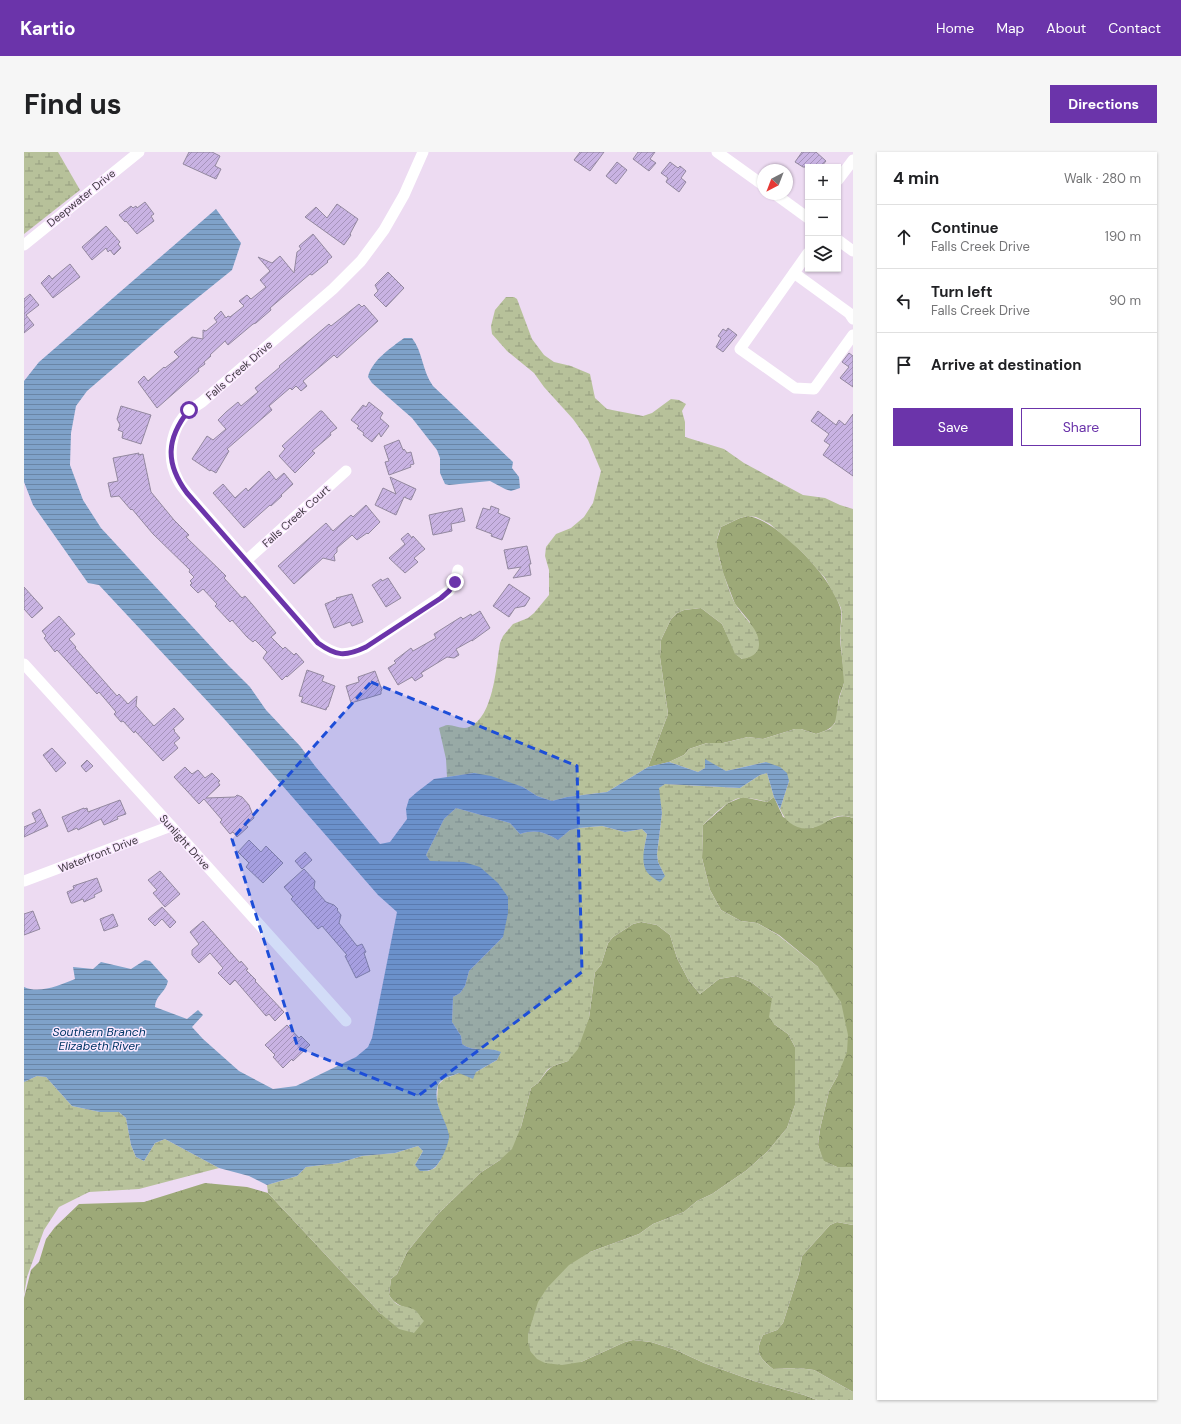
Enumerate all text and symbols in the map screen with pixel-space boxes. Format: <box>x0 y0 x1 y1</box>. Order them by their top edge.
text: Kartio <box>20 16 76 41</box>
text: Home <box>936 19 974 37</box>
text: Map <box>996 19 1024 37</box>
text: About <box>1046 19 1086 37</box>
text: Contact <box>1108 19 1161 37</box>
button: Directions <box>1050 85 1157 123</box>
text: Find us <box>24 86 122 123</box>
north arrow <box>757 164 793 200</box>
map controls <box>805 164 841 272</box>
button: + <box>805 164 841 200</box>
street label: Deepwater Drive <box>44 166 118 230</box>
text: 4 min <box>893 167 939 189</box>
text: Walk · 280 m <box>1064 170 1141 187</box>
button: − <box>805 200 841 236</box>
text: Continue <box>931 218 999 238</box>
icon: ahead <box>893 226 915 248</box>
text: 190 m <box>1105 228 1141 245</box>
button: layers <box>805 236 841 272</box>
text: Falls Creek Drive <box>931 238 1030 255</box>
text: Turn left <box>931 282 992 302</box>
icon: left <box>893 290 915 312</box>
text: 90 m <box>1109 292 1141 309</box>
text: Falls Creek Drive <box>931 302 1030 319</box>
street label: Falls Creek Drive <box>203 337 275 403</box>
icon: arrive <box>893 354 915 376</box>
text: Arrive at destination <box>931 355 1082 375</box>
route start <box>180 401 198 419</box>
button: Save <box>893 408 1013 446</box>
button: Share <box>1021 408 1141 446</box>
street label: Falls Creek Court <box>259 482 333 550</box>
route end <box>446 573 464 591</box>
street label: Sunlight Drive <box>156 811 214 873</box>
street label: Waterfront Drive <box>56 832 140 876</box>
water label: Southern Branch Elizabeth River <box>52 1024 146 1054</box>

